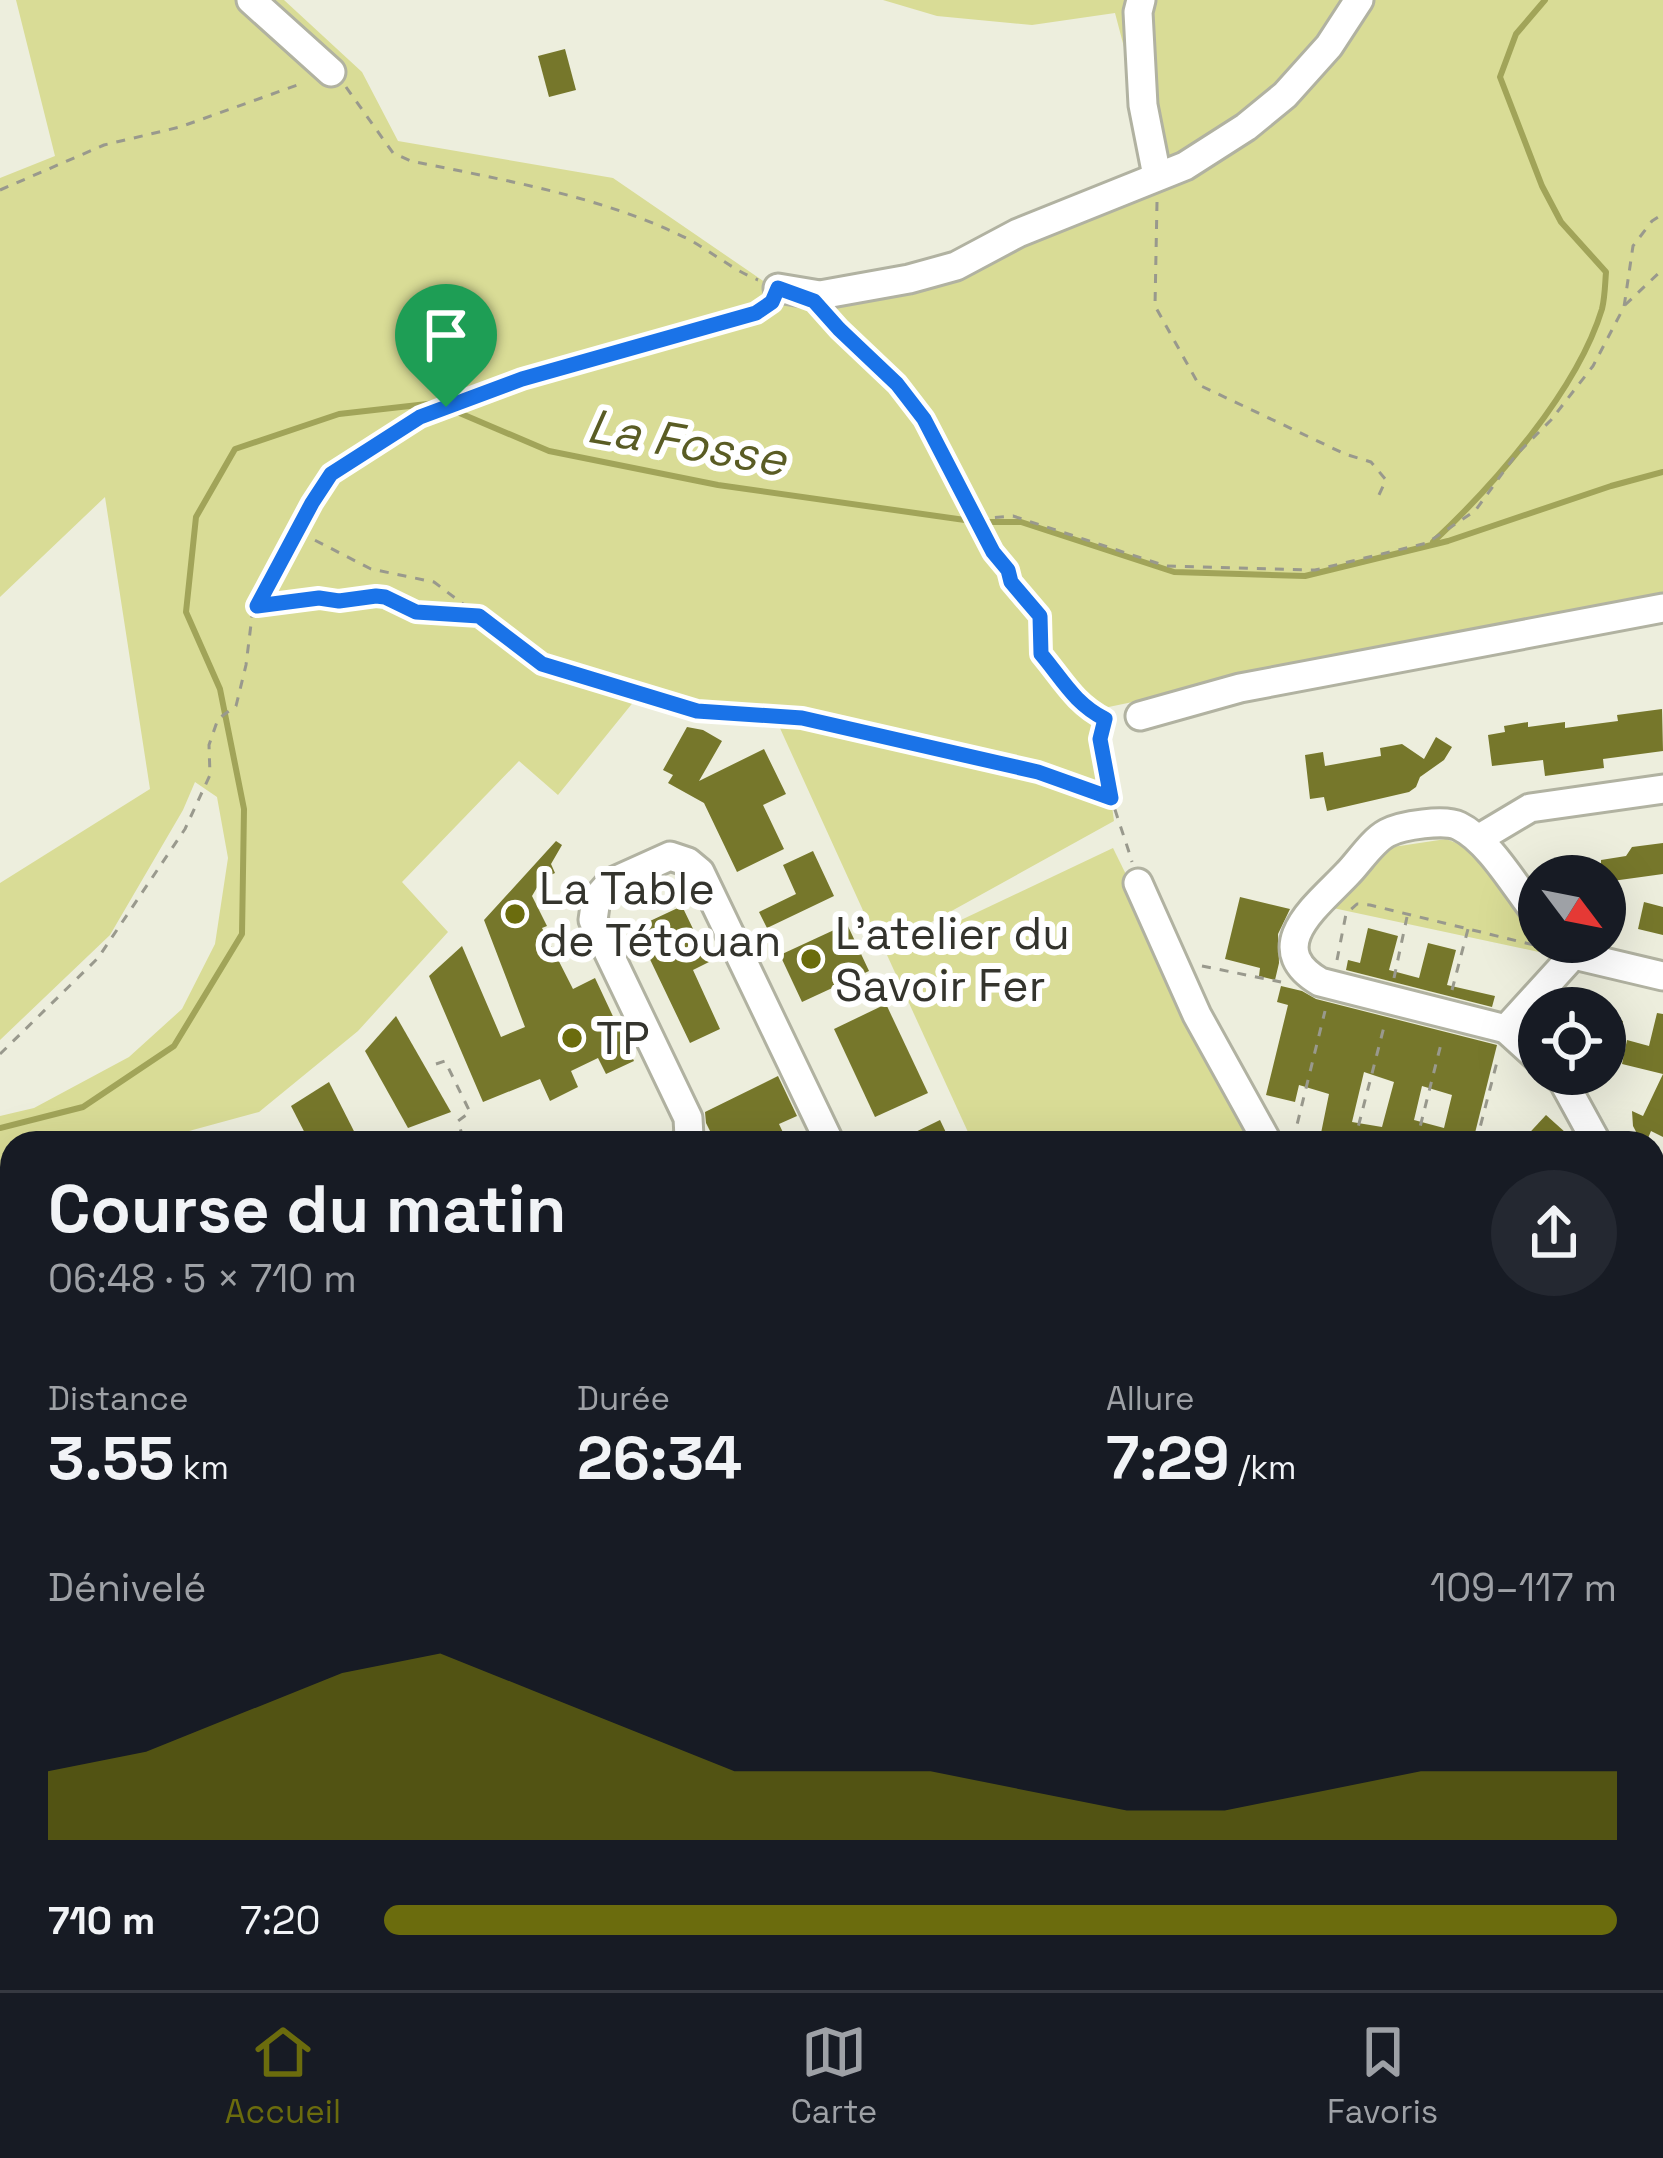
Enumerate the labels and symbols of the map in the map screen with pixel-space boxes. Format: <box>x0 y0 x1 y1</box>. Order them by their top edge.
pin <box>395 284 497 407</box>
water label: La Fosse <box>583 395 792 490</box>
north arrow <box>1518 855 1626 963</box>
place label: La Table de Tétouan <box>539 860 781 969</box>
marker: La Table de Tétouan <box>502 901 528 927</box>
place label: L'atelier du Savoir Fer <box>835 905 1070 1014</box>
marker: L'atelier du Savoir Fer <box>798 946 824 972</box>
place label: TP <box>596 1010 650 1067</box>
marker: TP <box>559 1025 585 1051</box>

